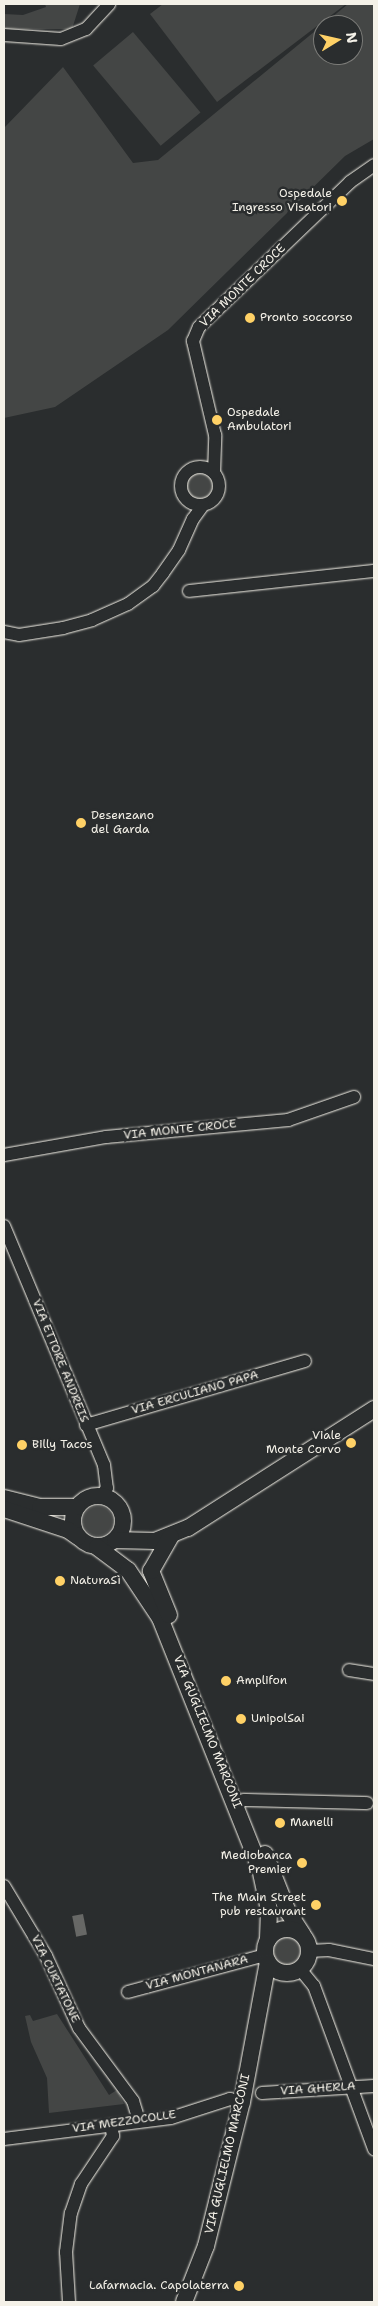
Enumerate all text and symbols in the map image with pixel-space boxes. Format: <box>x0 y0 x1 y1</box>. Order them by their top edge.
north arrow <box>313 15 363 65</box>
text: N <box>342 31 362 45</box>
place label: Ospedale Ingresso Visatori <box>232 187 332 215</box>
marker: Ospedale Ingresso Visatori <box>336 195 348 207</box>
street label: VIA MONTE CROCE <box>197 241 289 331</box>
place label: Pronto soccorso <box>260 311 352 325</box>
marker: Pronto soccorso <box>244 312 256 324</box>
place label: Ospedale Ambulatori <box>227 406 292 434</box>
marker: Ospedale Ambulatori <box>211 414 223 426</box>
place label: Desenzano del Garda <box>91 809 154 837</box>
marker: Desenzano del Garda <box>75 817 87 829</box>
street label: VIA MONTE CROCE <box>123 1117 237 1143</box>
street label: VIA ETTORE ANDREIS <box>29 1297 91 1425</box>
street label: VIA ERCULIANO PAPA <box>130 1368 260 1418</box>
place label: Viale Monte Corvo <box>266 1429 341 1457</box>
marker: Viale Monte Corvo <box>345 1437 357 1449</box>
place label: Billy Tacos <box>32 1438 93 1452</box>
marker: Billy Tacos <box>16 1439 28 1451</box>
place label: NaturaSì <box>70 1574 121 1588</box>
marker: NaturaSì <box>54 1575 66 1587</box>
street label: VIA GUGLIELMO MARCONI <box>170 1653 244 1811</box>
place label: Amplifon <box>236 1674 287 1688</box>
marker: Amplifon <box>220 1675 232 1687</box>
place label: UnipolSai <box>251 1712 305 1726</box>
marker: UnipolSai <box>235 1713 247 1725</box>
place label: Manelli <box>290 1816 333 1830</box>
marker: Manelli <box>274 1817 286 1829</box>
place label: Mediobanca Premier <box>221 1849 292 1877</box>
marker: Mediobanca Premier <box>296 1857 308 1869</box>
place label: The Main Street pub restaurant <box>212 1891 306 1919</box>
marker: The Main Street pub restaurant <box>310 1899 322 1911</box>
street label: VIA CURTATONE <box>27 1933 83 2025</box>
street label: VIA MONTANARA <box>144 1952 250 1994</box>
street label: VIA GUGLIELMO MARCONI <box>203 2073 253 2235</box>
street label: VIA GHERLA <box>280 2079 356 2099</box>
street label: VIA MEZZOCOLLE <box>71 2108 177 2136</box>
place label: Lafarmacia. Capolaterra <box>89 2279 229 2293</box>
marker: Lafarmacia. Capolaterra <box>233 2280 245 2292</box>

